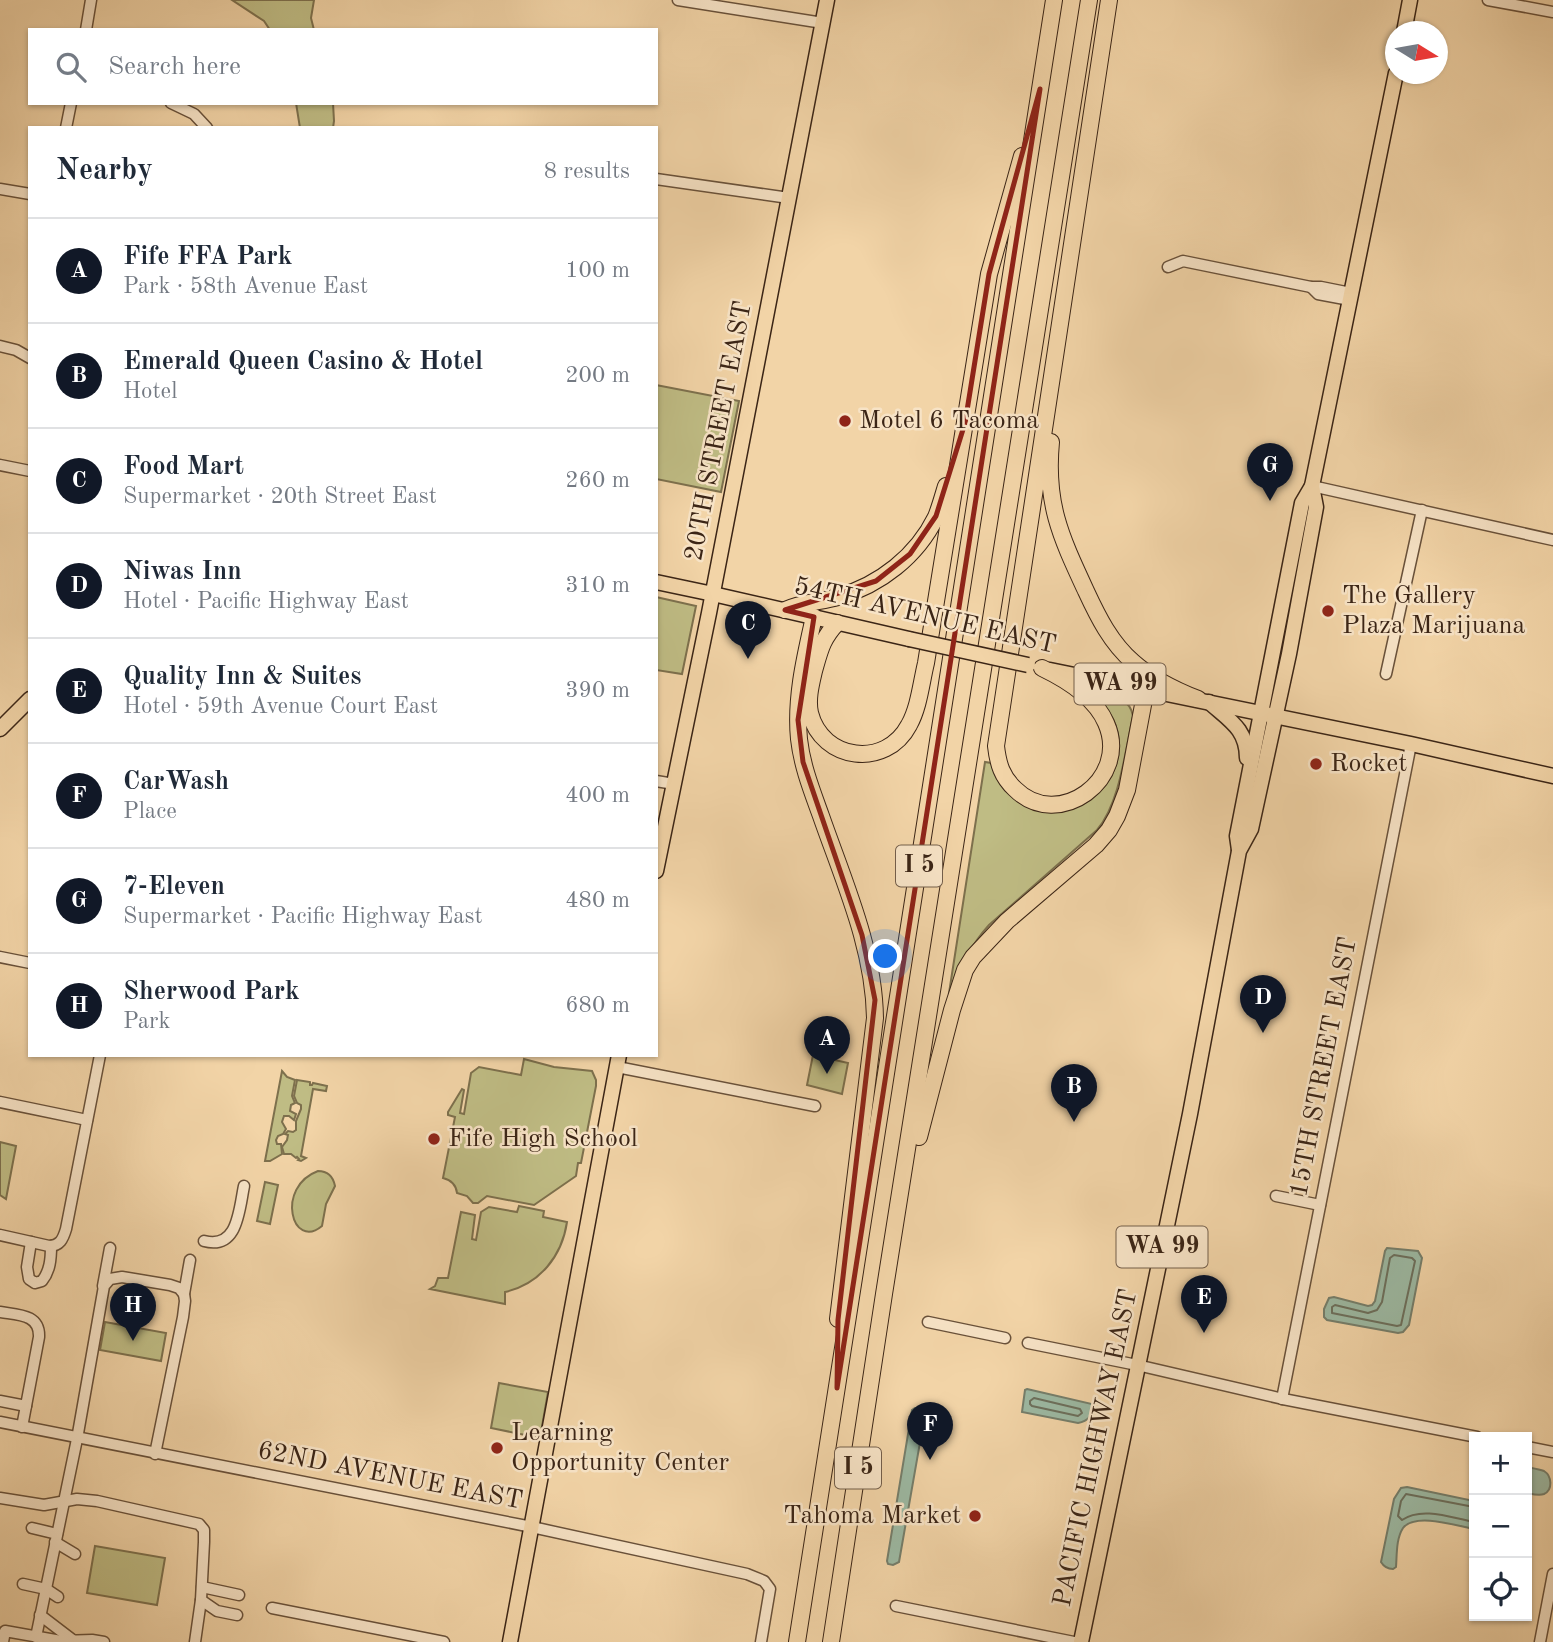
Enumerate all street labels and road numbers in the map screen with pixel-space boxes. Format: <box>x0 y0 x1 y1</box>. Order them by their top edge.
street label: 20TH STREET EAST <box>681 299 757 563</box>
street label: 54TH AVENUE EAST <box>791 573 1059 659</box>
road number: WA 99 <box>1074 664 1166 704</box>
road number: I 5 <box>896 846 942 886</box>
street label: 15TH STREET EAST <box>1286 935 1362 1199</box>
road number: WA 99 <box>1116 1226 1208 1268</box>
street label: PACIFIC HIGHWAY EAST <box>1050 1287 1142 1609</box>
street label: 62ND AVENUE EAST <box>255 1438 525 1514</box>
road number: I 5 <box>835 1448 881 1488</box>

